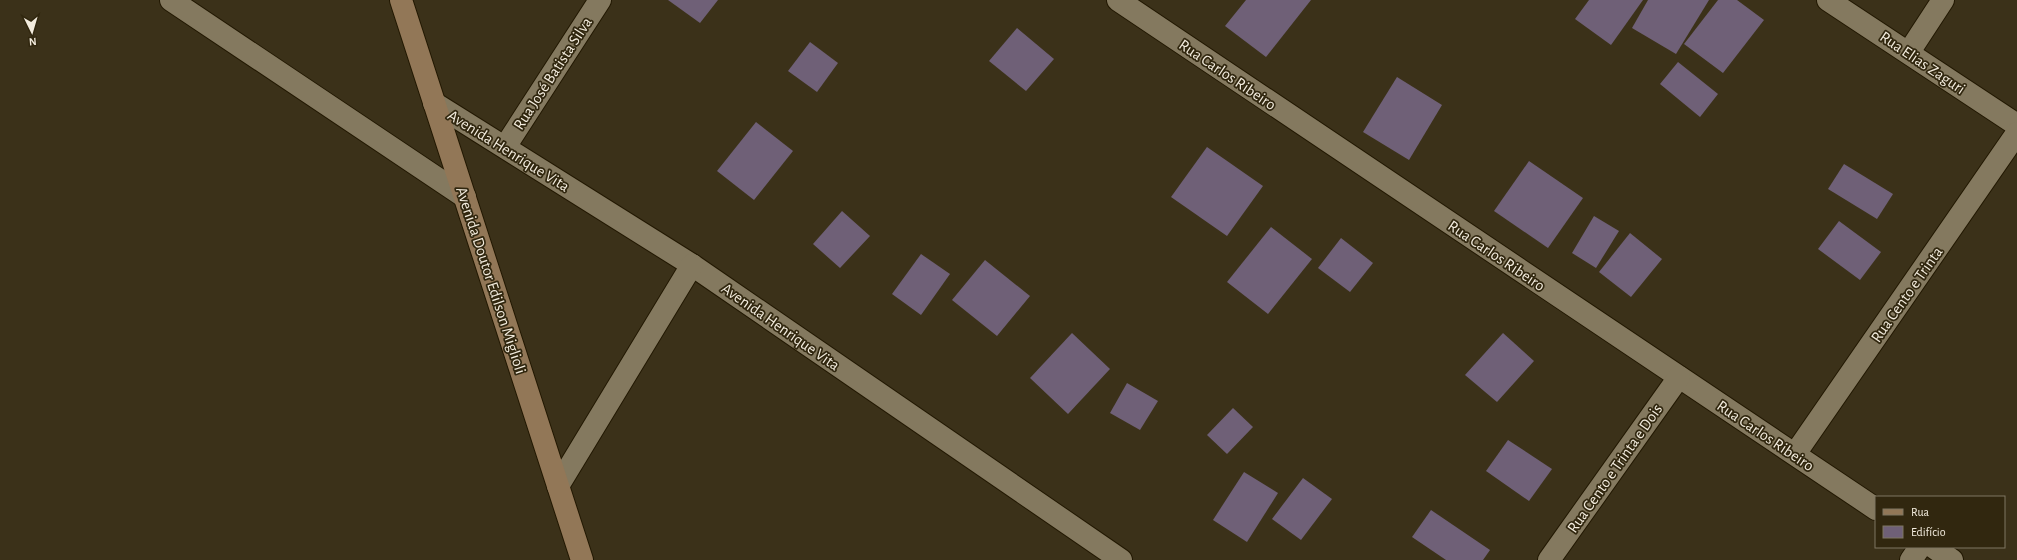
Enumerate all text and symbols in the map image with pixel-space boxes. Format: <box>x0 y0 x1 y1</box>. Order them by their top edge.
north arrow <box>12 12 52 52</box>
street label: Rua José Batista Silva <box>511 14 595 133</box>
street label: Rua Elias Zaguri <box>1877 29 1968 97</box>
text: N <box>29 36 37 47</box>
street label: Rua Carlos Ribeiro <box>1176 37 1279 113</box>
street label: Avenida Henrique Vita <box>445 107 572 195</box>
street label: Avenida Doutor Edilson Miglioli <box>453 185 529 376</box>
street label: Rua Carlos Ribeiro <box>1445 218 1548 294</box>
street label: Rua Cento e Trinta <box>1868 244 1946 345</box>
street label: Avenida Henrique Vita <box>718 280 842 374</box>
street label: Rua Carlos Ribeiro <box>1714 398 1817 474</box>
street label: Rua Cento e Trinta e Dois <box>1564 401 1665 536</box>
legend <box>1875 496 2005 548</box>
text: Rua <box>1911 506 1930 518</box>
text: Edifício <box>1911 526 1946 538</box>

